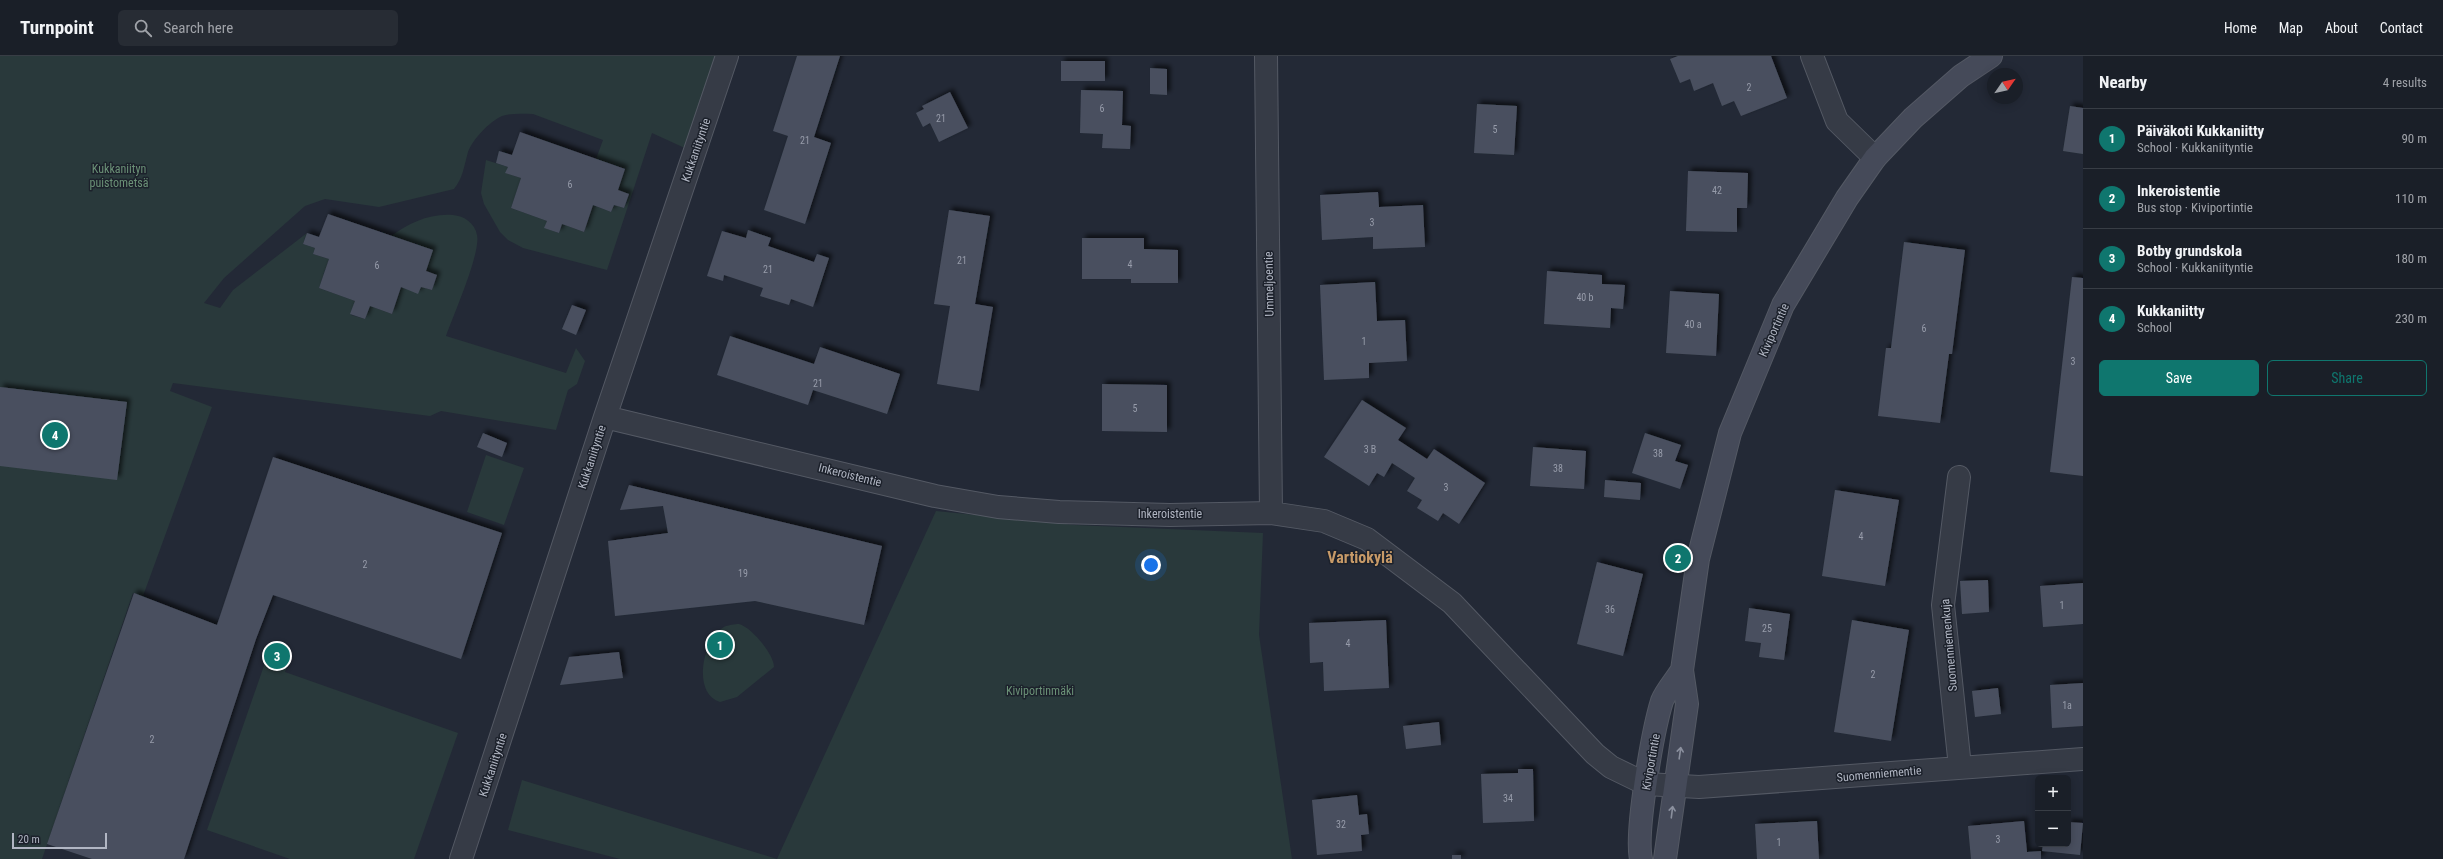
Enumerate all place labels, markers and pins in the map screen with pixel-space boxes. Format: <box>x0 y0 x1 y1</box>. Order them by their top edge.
pin: 4 <box>42 420 68 450</box>
pin: 2 <box>1665 543 1691 573</box>
pin: 1 <box>707 630 733 660</box>
pin: 3 <box>264 641 290 671</box>

